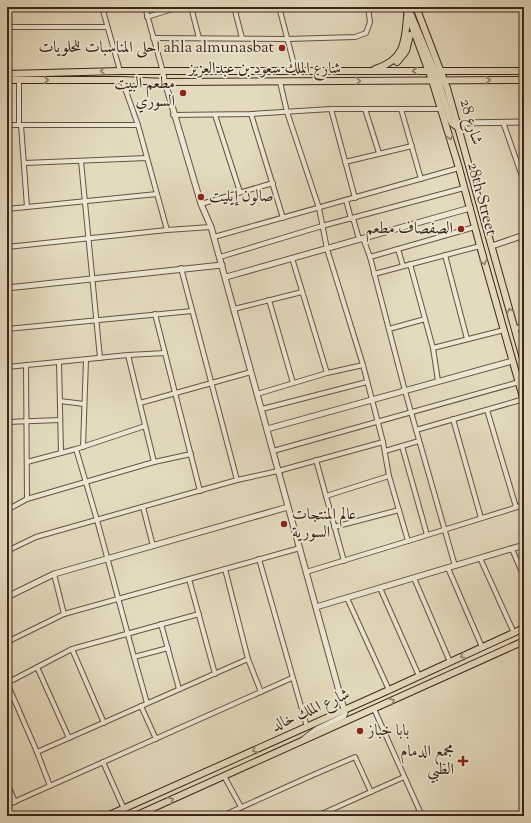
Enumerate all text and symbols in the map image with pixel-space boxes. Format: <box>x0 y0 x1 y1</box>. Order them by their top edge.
place label: احلى المناسبات للحلويات ahla almunasbat <box>39 37 275 60</box>
marker: احلى المناسبات للحلويات ahla almunasbat <box>277 43 287 53</box>
street label: شارع الملك سعود بن عبدالعزيز <box>187 58 341 81</box>
one-way arrow <box>100 67 106 76</box>
one-way arrow <box>412 67 418 75</box>
place label: مطعم البيت السوري <box>114 73 175 114</box>
one-way arrow <box>43 76 49 84</box>
one-way arrow <box>485 76 491 84</box>
one-way arrow <box>355 77 361 85</box>
marker: مطعم البيت السوري <box>178 88 188 98</box>
street label: شارع 28 <box>453 96 487 148</box>
one-way arrow <box>445 133 454 140</box>
street label: 28th Street <box>460 160 502 239</box>
place label: صالون إيليت <box>209 186 274 209</box>
marker: صالون إيليت <box>196 192 206 202</box>
place label: الصفصاف مطعم <box>366 218 453 243</box>
marker: الصفصاف مطعم <box>456 224 466 234</box>
one-way arrow <box>479 258 488 265</box>
one-way arrow <box>506 307 515 314</box>
place label: عالم المنتجات السورية <box>292 504 356 545</box>
marker: عالم المنتجات السورية <box>279 519 289 529</box>
one-way arrow <box>460 651 468 659</box>
street label: شارع الملك خالد <box>268 684 354 738</box>
one-way arrow <box>388 697 395 705</box>
place label: بابا خباز <box>366 720 409 743</box>
marker: بابا خباز <box>355 726 365 736</box>
place label: مجمع الدمام الطبي <box>400 741 454 784</box>
one-way arrow <box>252 745 260 753</box>
marker: مجمع الدمام الطبي <box>457 755 469 767</box>
one-way arrow <box>166 797 174 805</box>

